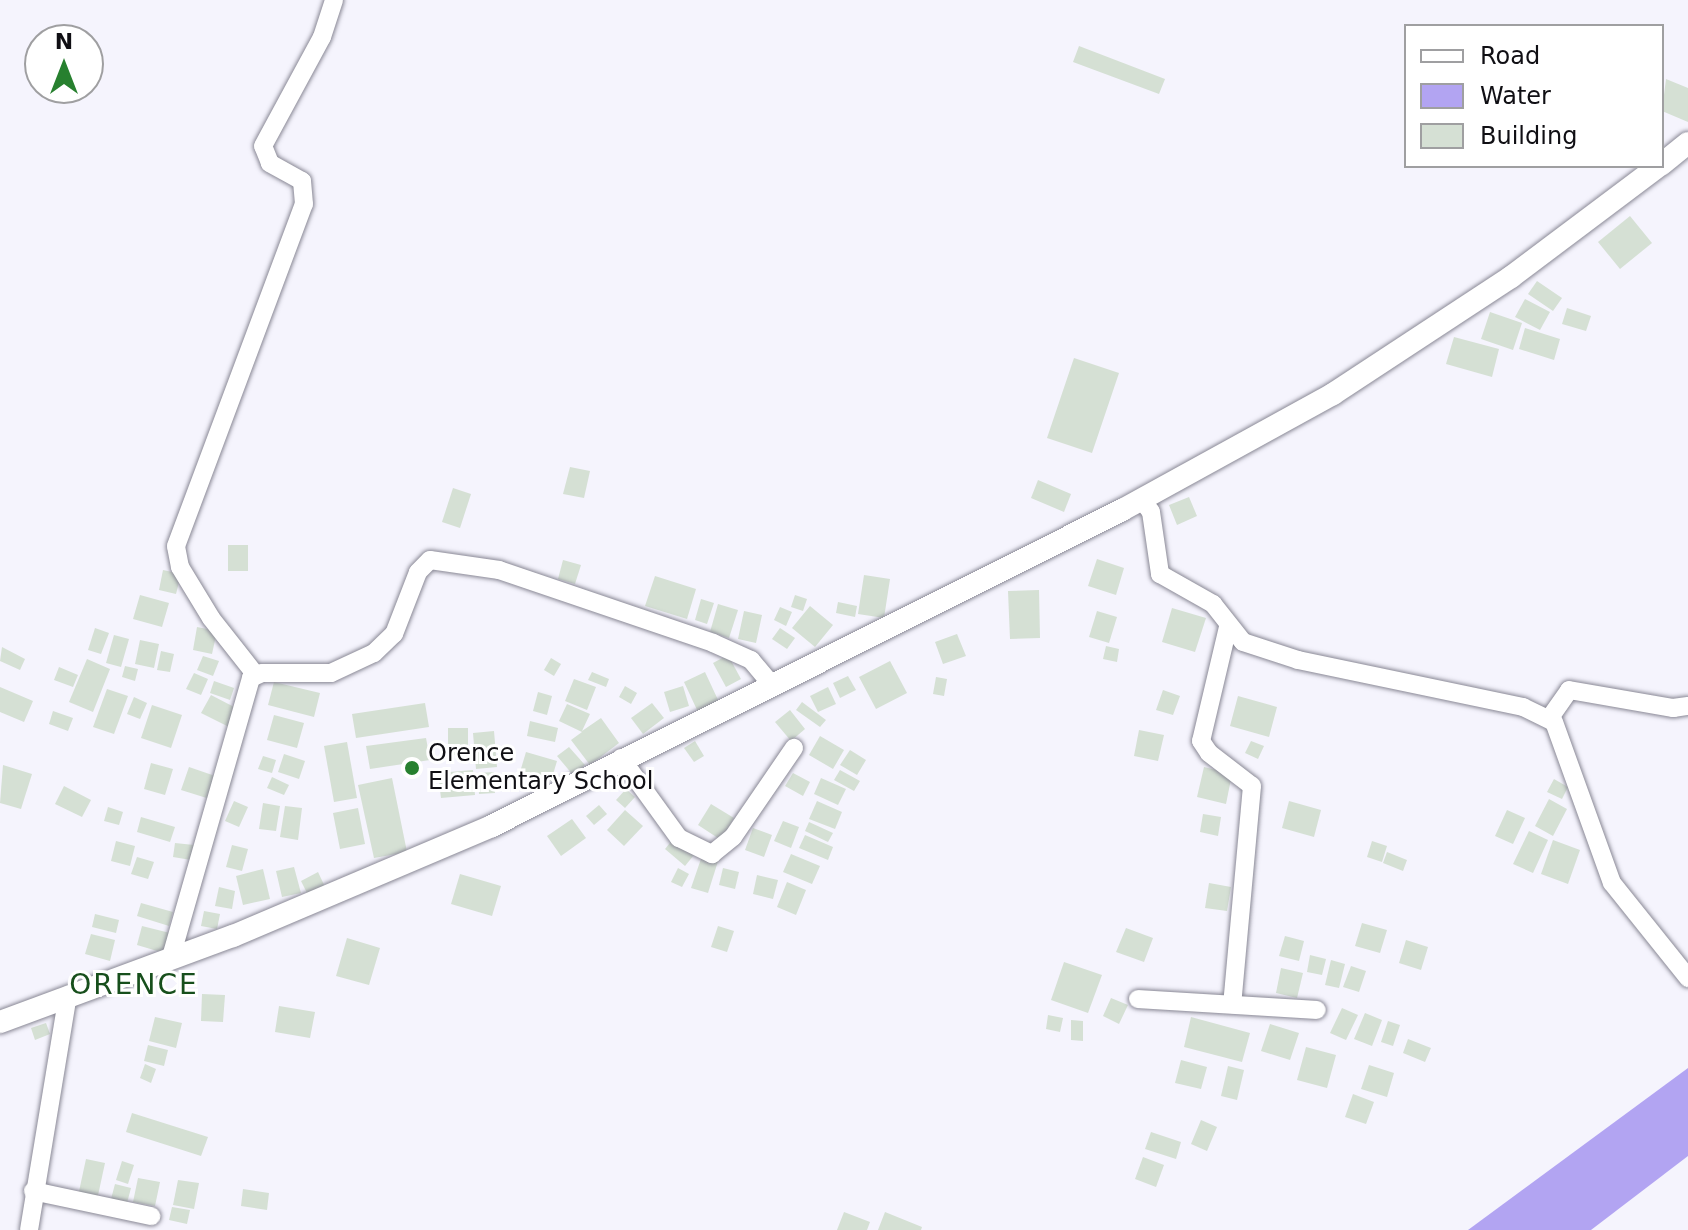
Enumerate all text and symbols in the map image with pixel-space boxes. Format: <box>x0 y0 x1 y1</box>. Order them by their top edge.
north arrow <box>24 24 104 104</box>
legend <box>1404 24 1664 168</box>
text: N <box>55 29 73 54</box>
text: Road <box>1480 42 1540 70</box>
text: Water <box>1480 82 1551 110</box>
text: Building <box>1480 122 1577 150</box>
place label: Orence Elementary School <box>428 740 653 796</box>
marker: Orence Elementary School <box>403 759 421 777</box>
district label: ORENCE <box>69 968 199 1002</box>

